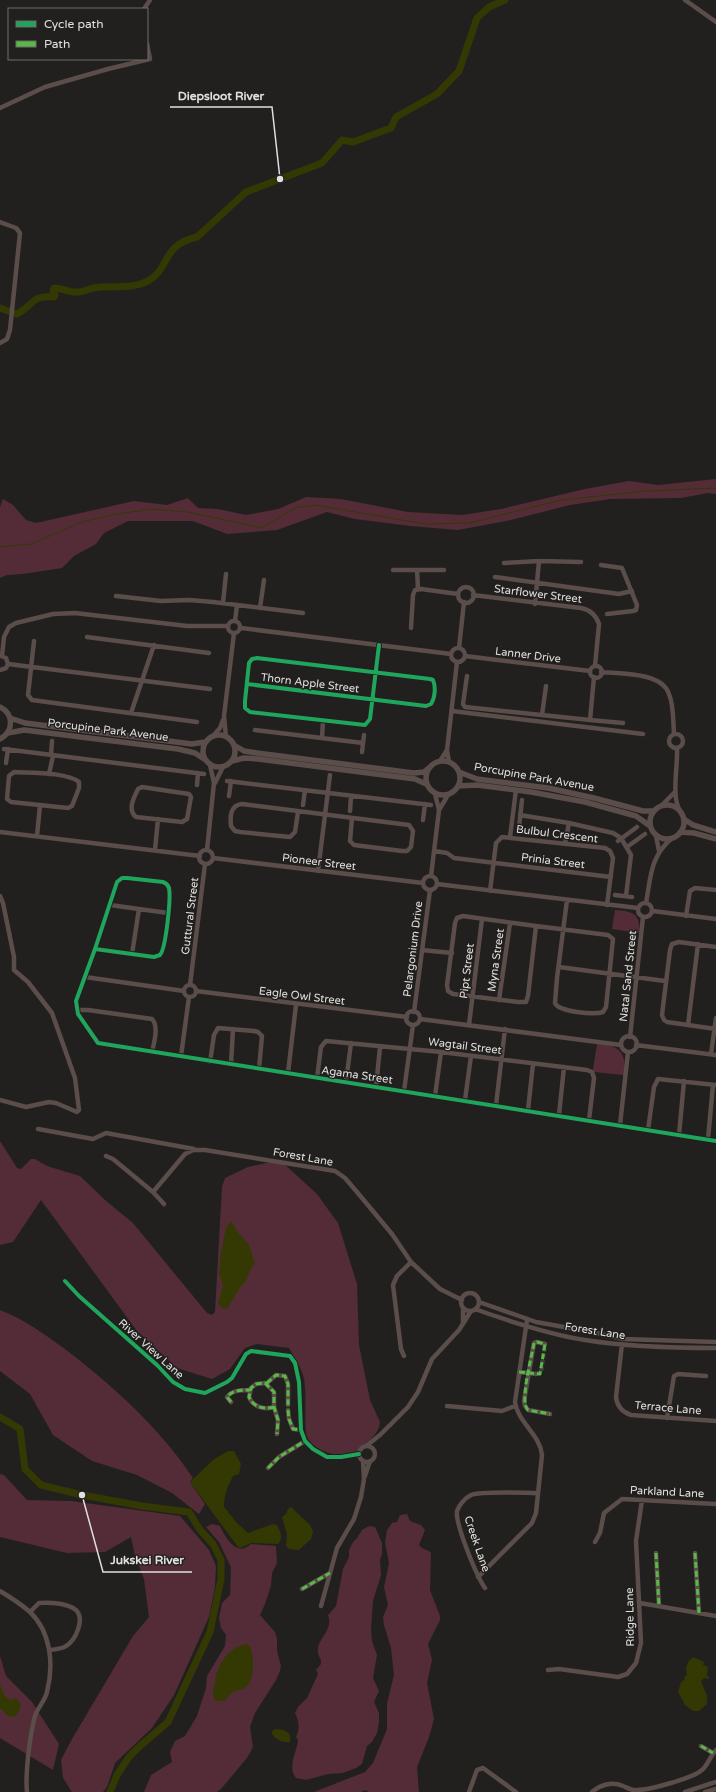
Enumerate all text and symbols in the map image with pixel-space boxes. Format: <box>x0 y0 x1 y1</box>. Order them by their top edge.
legend <box>8 8 148 60</box>
text: Cycle path <box>44 17 103 31</box>
text: Path <box>44 37 70 51</box>
callout: Diepsloot River <box>170 83 272 107</box>
text: Diepsloot River <box>178 89 265 104</box>
street label: Starflower Street <box>493 582 583 606</box>
street label: Lanner Drive <box>494 645 562 665</box>
street label: Thorn Apple Street <box>260 671 360 695</box>
street label: Porcupine Park Avenue <box>47 716 169 744</box>
street label: Porcupine Park Avenue <box>473 760 595 794</box>
street label: Bulbul Crescent <box>515 823 599 845</box>
street label: Pioneer Street <box>281 851 357 873</box>
street label: Prinia Street <box>520 851 586 871</box>
street label: Guttural Street <box>179 877 201 955</box>
street label: Pelargonium Drive <box>401 900 425 998</box>
street label: Myna Street <box>485 928 507 992</box>
street label: Natal Sand Street <box>617 930 639 1022</box>
street label: Pipt Street <box>457 943 477 999</box>
street label: Eagle Owl Street <box>258 984 346 1008</box>
street label: Wagtail Street <box>427 1035 503 1057</box>
street label: Agama Street <box>321 1064 393 1086</box>
street label: Forest Lane <box>272 1145 334 1169</box>
street label: River View Lane <box>116 1316 186 1382</box>
street label: Forest Lane <box>564 1320 626 1342</box>
street label: Terrace Lane <box>634 1399 702 1417</box>
street label: Parkland Lane <box>630 1484 704 1500</box>
street label: Creek Lane <box>461 1514 493 1574</box>
callout: Jukskei River <box>103 1548 192 1572</box>
text: Jukskei River <box>109 1553 184 1567</box>
street label: Ridge Lane <box>623 1587 637 1647</box>

